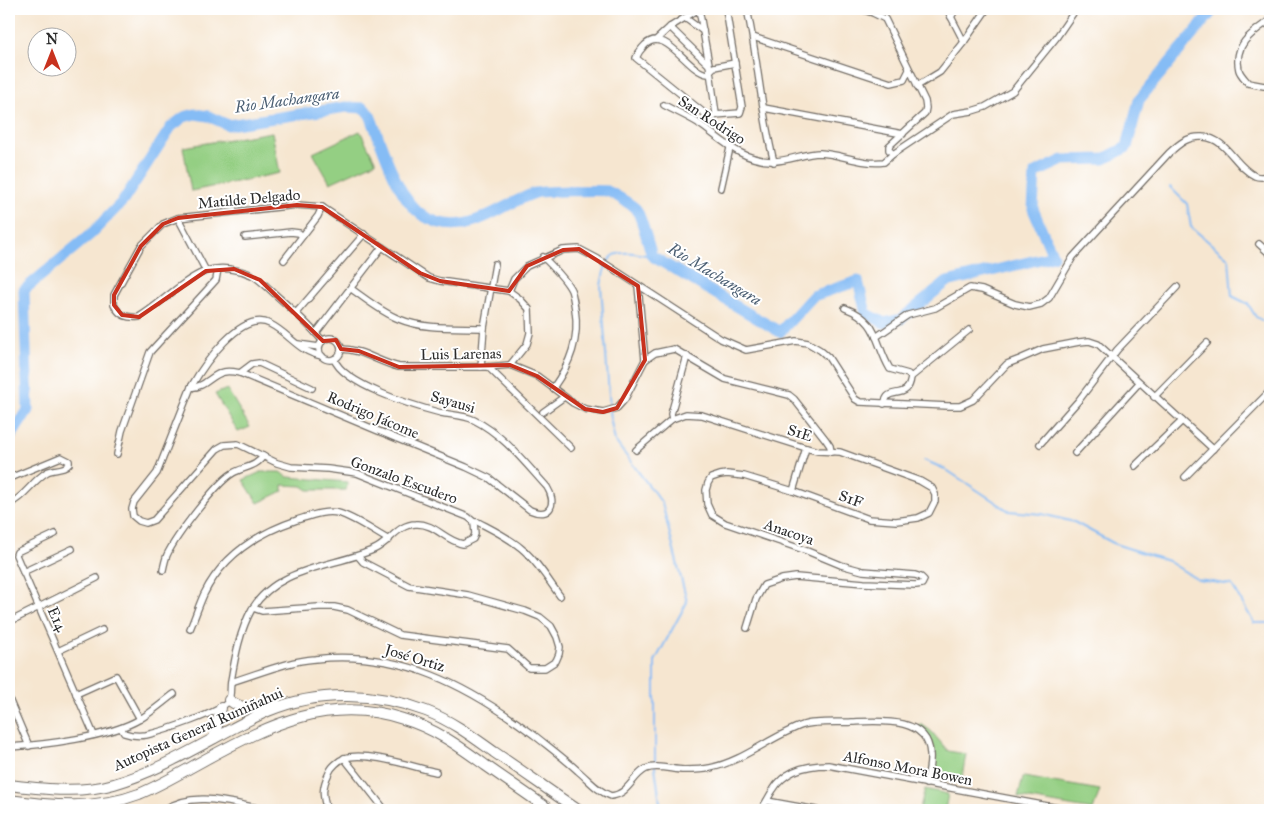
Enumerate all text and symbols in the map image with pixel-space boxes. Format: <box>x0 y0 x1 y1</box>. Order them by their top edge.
north arrow <box>28 28 78 78</box>
text: N <box>46 31 58 48</box>
water label: Rio Machangara <box>233 83 341 117</box>
street label: San Rodrigo <box>675 92 749 149</box>
street label: Matilde Delgado <box>197 186 301 212</box>
water label: Rio Machangara <box>664 238 765 309</box>
street label: Luis Larenas <box>420 344 502 364</box>
street label: Sayausi <box>429 387 477 417</box>
street label: Rodrigo Jácome <box>324 388 422 443</box>
street label: S1E <box>785 421 815 445</box>
street label: Gonzalo Escudero <box>348 452 460 508</box>
street label: S1F <box>836 486 866 512</box>
street label: Anacoya <box>761 515 817 549</box>
street label: E14 <box>44 604 71 635</box>
street label: José Ortiz <box>381 640 447 677</box>
street label: Autopista General Rumiñahui <box>110 683 286 775</box>
street label: Alfonso Mora Bowen <box>841 746 974 789</box>

